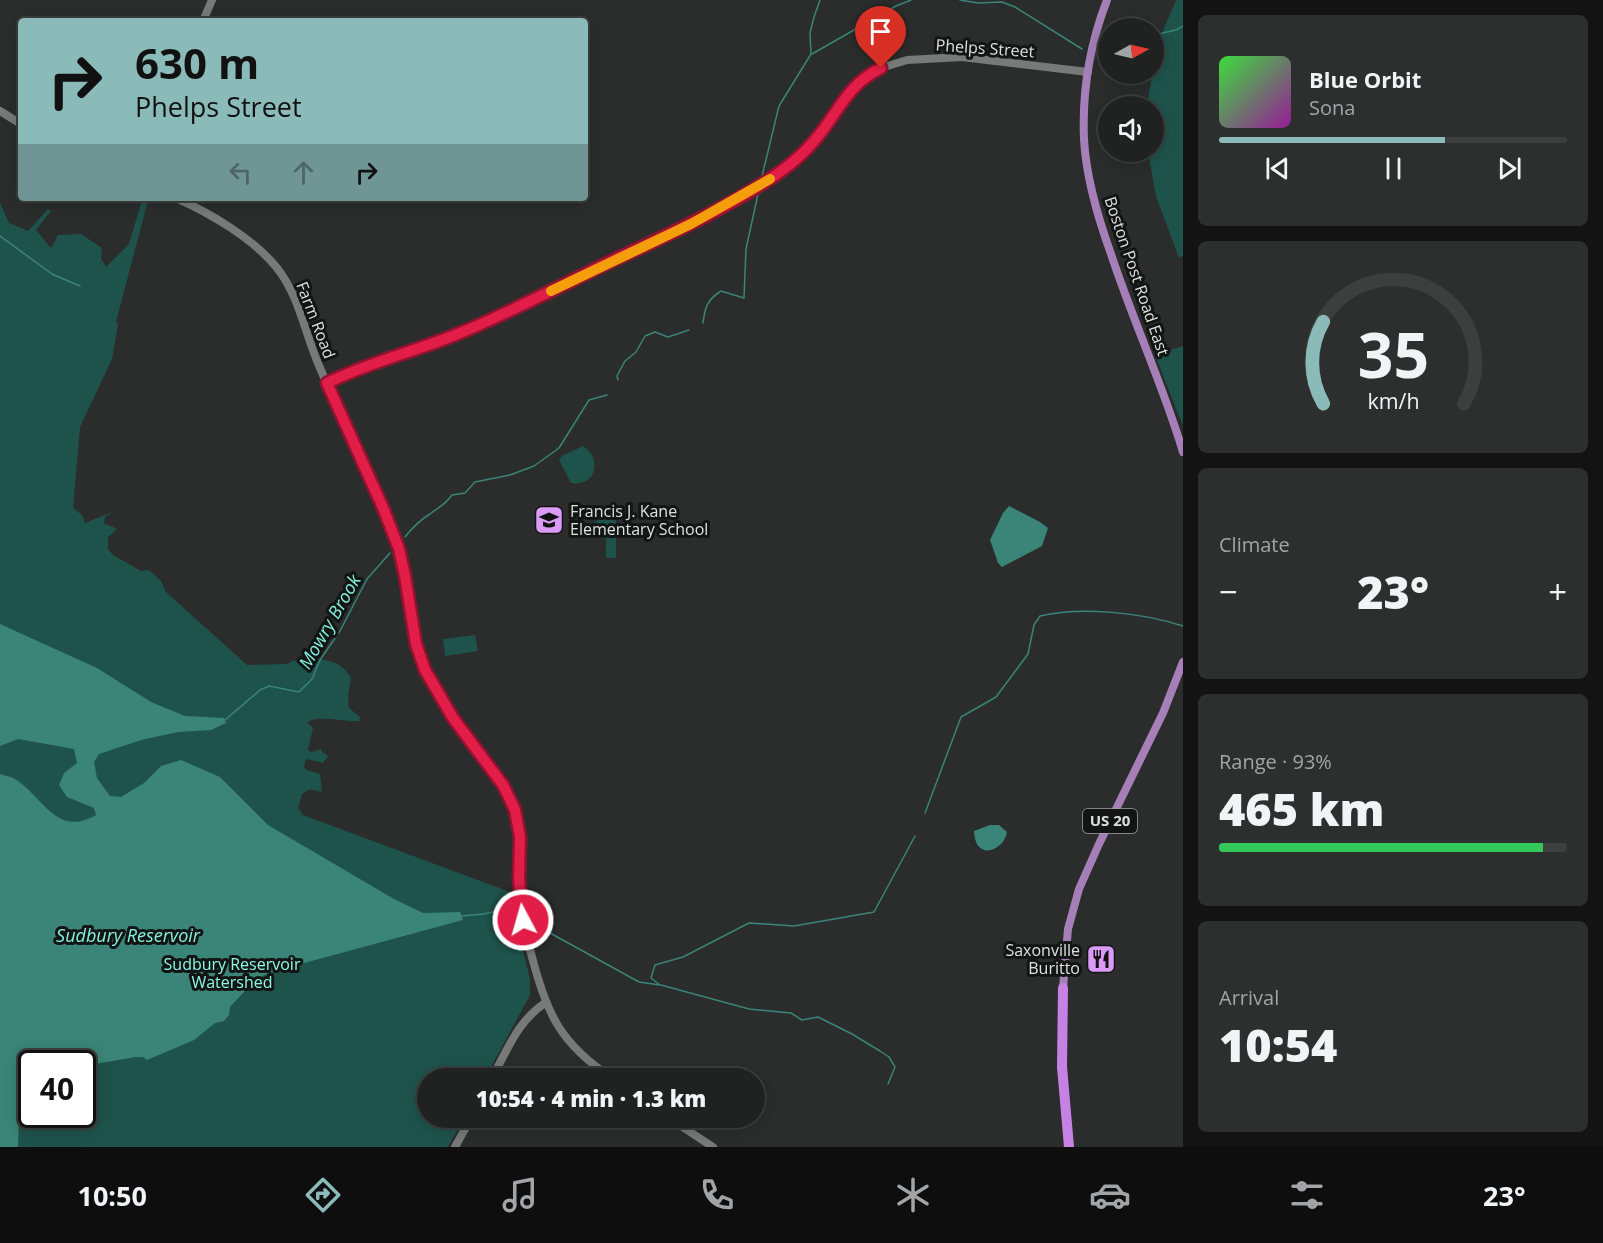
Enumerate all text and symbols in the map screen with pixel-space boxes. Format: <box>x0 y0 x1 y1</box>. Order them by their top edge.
pin <box>855 6 906 68</box>
icon: arrive <box>864 15 897 48</box>
north arrow <box>1098 18 1164 84</box>
map controls <box>1098 18 1164 162</box>
text: 630 m <box>135 34 259 91</box>
street label: Phelps Street <box>935 34 1035 62</box>
icon: right <box>36 42 114 120</box>
text: Blue Orbit <box>1309 64 1421 94</box>
text: Phelps Street <box>135 88 302 125</box>
text: Sona <box>1309 94 1355 121</box>
button: sound <box>1098 96 1164 162</box>
icon: previous <box>1261 152 1294 185</box>
icon: pause <box>1377 152 1410 185</box>
icon: next <box>1493 152 1526 185</box>
icon: left <box>224 156 257 189</box>
icon: ahead <box>287 156 320 189</box>
icon: right <box>350 156 383 189</box>
street label: Boston Post Road East <box>1099 193 1175 359</box>
street label: Farm Road <box>291 278 341 362</box>
text: 35 <box>1357 311 1429 396</box>
text: km/h <box>1367 387 1419 416</box>
place label: Francis J. Kane Elementary School <box>570 500 708 540</box>
school or university icon: Francis J. Kane Elementary School <box>533 504 565 536</box>
text: Climate <box>1219 531 1290 558</box>
text: 23° <box>1357 561 1429 622</box>
water label: Mowry Brook <box>292 569 366 673</box>
text: − <box>1219 569 1238 614</box>
text: + <box>1548 569 1567 614</box>
text: Range · 93% <box>1219 748 1332 775</box>
text: 465 km <box>1219 778 1384 839</box>
road number: US 20 <box>1083 809 1137 833</box>
position arrow <box>491 888 555 952</box>
water label: Sudbury Reservoir <box>56 923 201 947</box>
place label: Saxonville Buritto <box>1005 939 1080 979</box>
restaurant icon: Saxonville Buritto <box>1085 943 1117 975</box>
park label: Sudbury Reservoir Watershed <box>164 953 301 993</box>
text: Arrival <box>1219 984 1279 1011</box>
text: 10:54 <box>1219 1014 1337 1075</box>
speed limit sign: 40 <box>18 1050 96 1128</box>
text: 10:54 · 4 min · 1.3 km <box>476 1083 706 1113</box>
icon: directions <box>302 1174 344 1216</box>
icon: music <box>499 1174 541 1216</box>
icon: phone <box>696 1174 738 1216</box>
icon: climate <box>892 1174 934 1216</box>
icon: car <box>1089 1174 1131 1216</box>
icon: filters <box>1286 1174 1328 1216</box>
text: 10:50 <box>77 1177 147 1214</box>
text: 23° <box>1483 1177 1525 1214</box>

